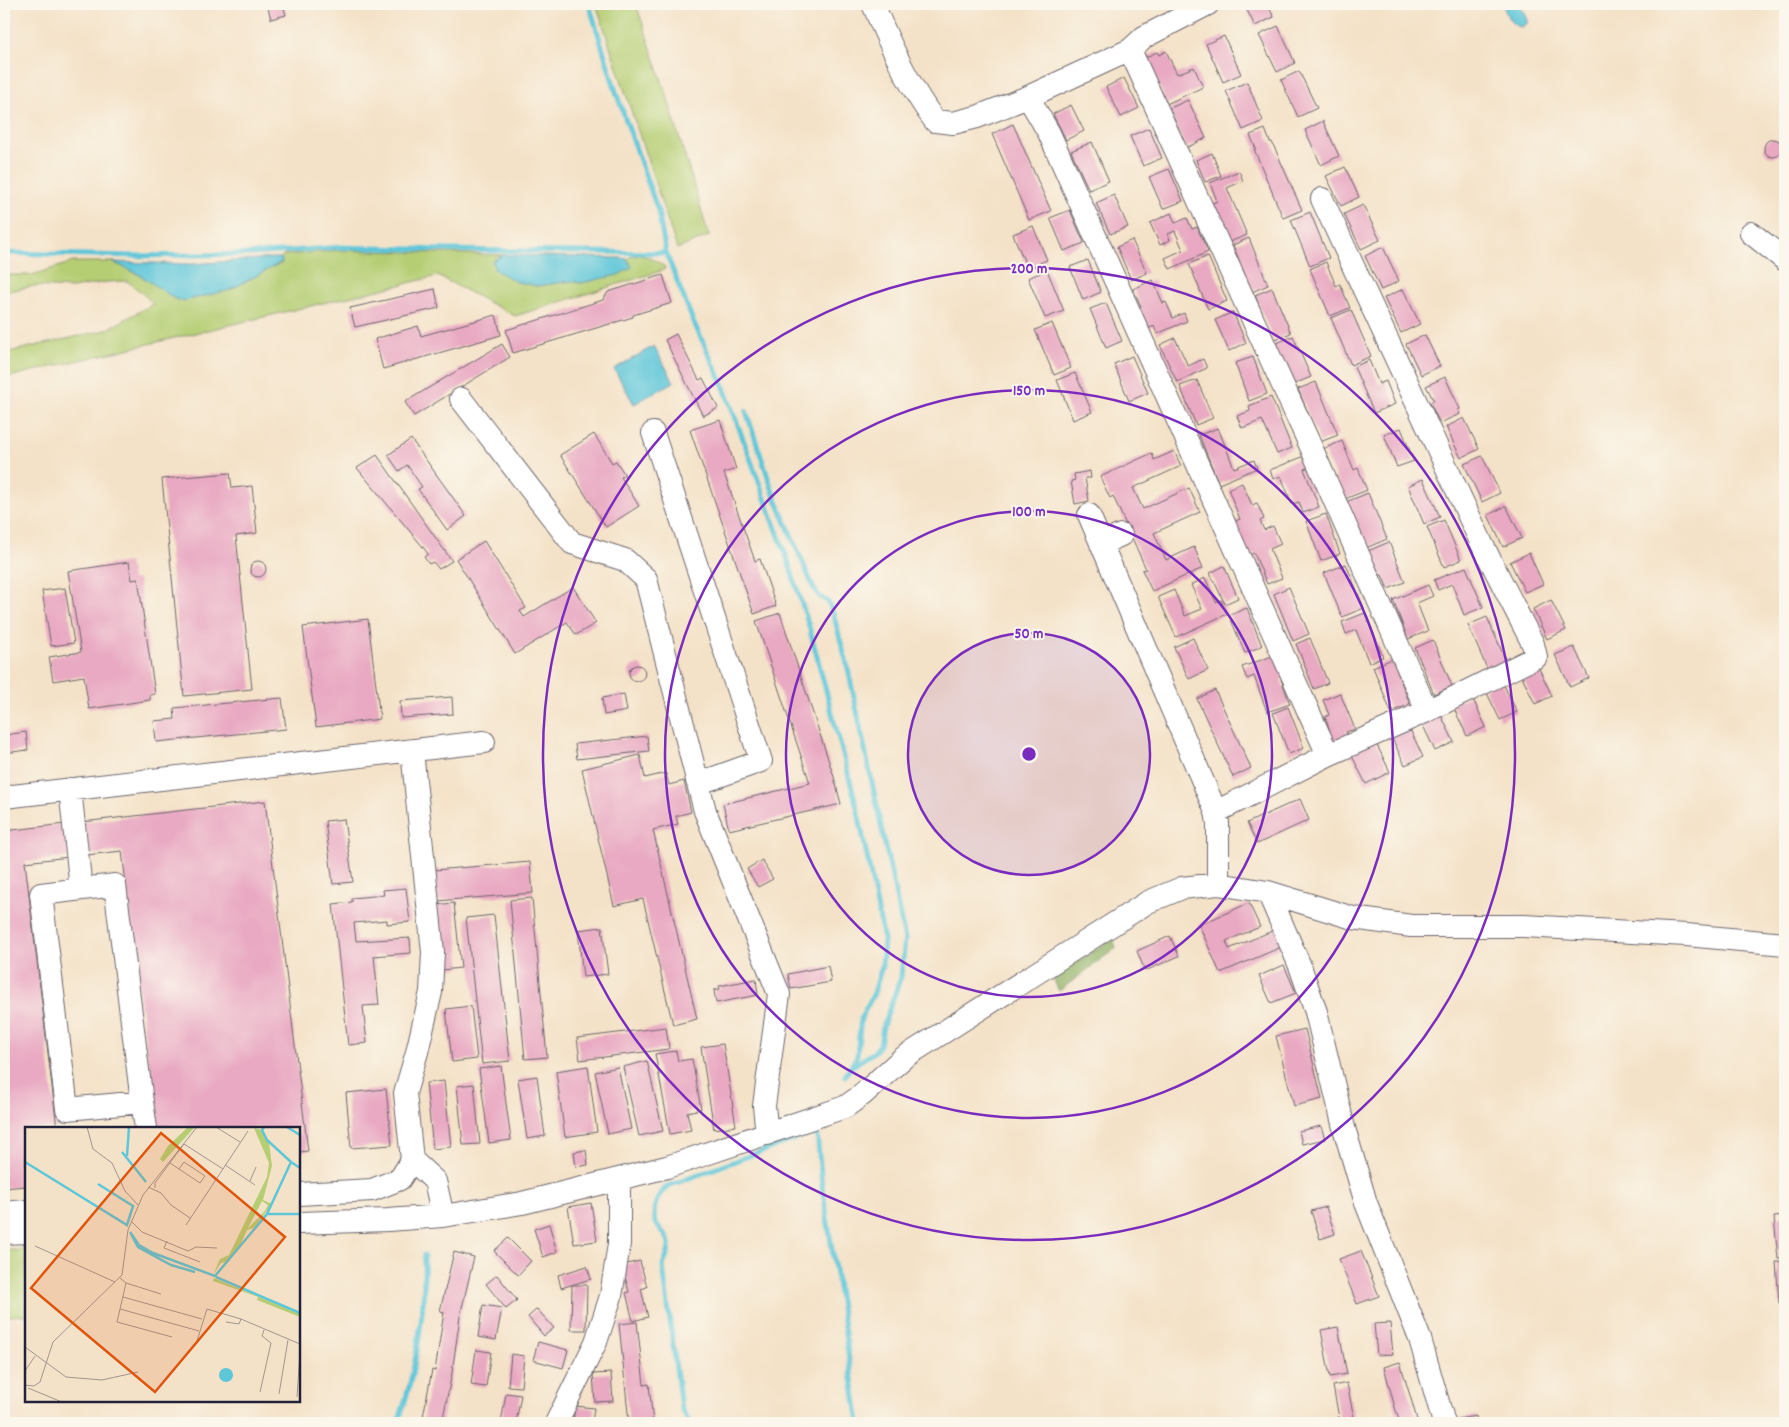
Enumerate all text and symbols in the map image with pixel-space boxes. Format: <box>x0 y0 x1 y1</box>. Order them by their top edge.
text: 200 m <box>1011 259 1047 281</box>
text: 150 m <box>1013 381 1045 403</box>
text: 100 m <box>1012 502 1046 524</box>
text: 50 m <box>1015 624 1043 646</box>
centre of rings <box>1020 745 1038 763</box>
inset map <box>25 1127 300 1402</box>

